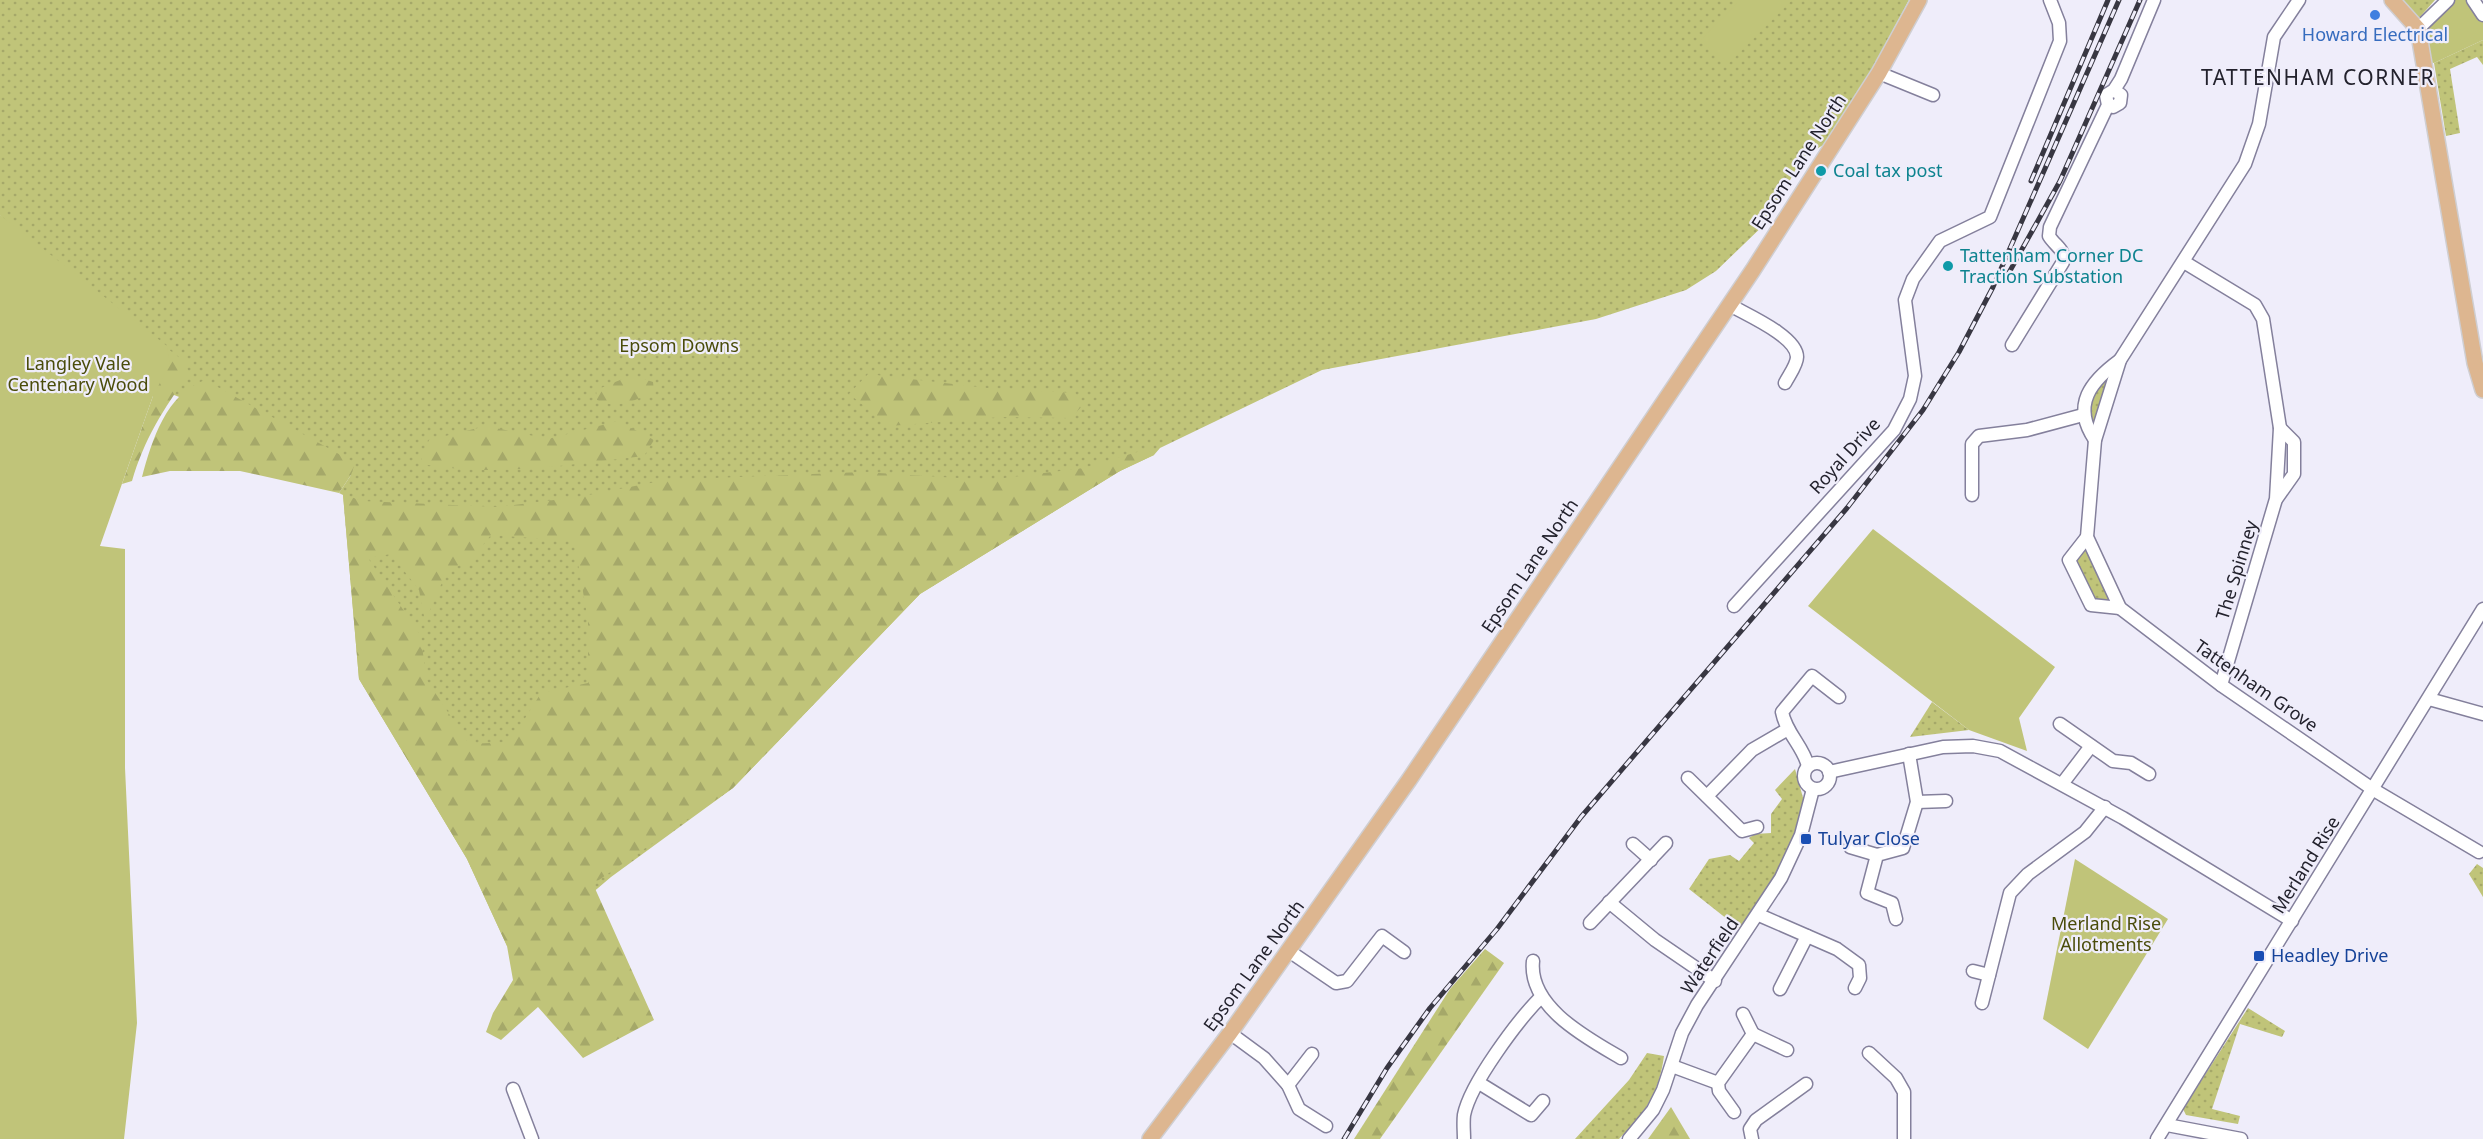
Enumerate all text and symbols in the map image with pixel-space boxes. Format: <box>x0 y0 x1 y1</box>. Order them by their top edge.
marker: Howard Electrical <box>2368 8 2382 22</box>
place label: Howard Electrical <box>2302 22 2448 46</box>
district label: TATTENHAM CORNER <box>2201 63 2435 91</box>
street label: Epsom Lane North <box>1745 89 1851 234</box>
place label: Coal tax post <box>1833 158 1943 182</box>
marker: Coal tax post <box>1814 164 1828 178</box>
place label: Tattenham Corner DC Traction Substation <box>1960 243 2143 288</box>
marker: Tattenham Corner DC Traction Substation <box>1941 259 1955 273</box>
park label: Epsom Downs <box>619 333 739 357</box>
park label: Langley Vale Centenary Wood <box>7 351 149 396</box>
street label: Royal Drive <box>1804 412 1885 499</box>
street label: Epsom Lane North <box>1475 494 1583 637</box>
street label: The Spinney <box>2210 516 2263 622</box>
street label: Tattenham Grove <box>2190 634 2323 737</box>
street label: Merland Rise <box>2266 811 2345 918</box>
place label: Tulyar Close <box>1818 826 1920 850</box>
marker: Tulyar Close <box>1799 832 1813 846</box>
street label: Epsom Lane North <box>1197 895 1309 1036</box>
park label: Merland Rise Allotments <box>2051 911 2161 956</box>
street label: Waterfield <box>1675 913 1744 998</box>
place label: Headley Drive <box>2271 943 2388 967</box>
marker: Headley Drive <box>2252 949 2266 963</box>

